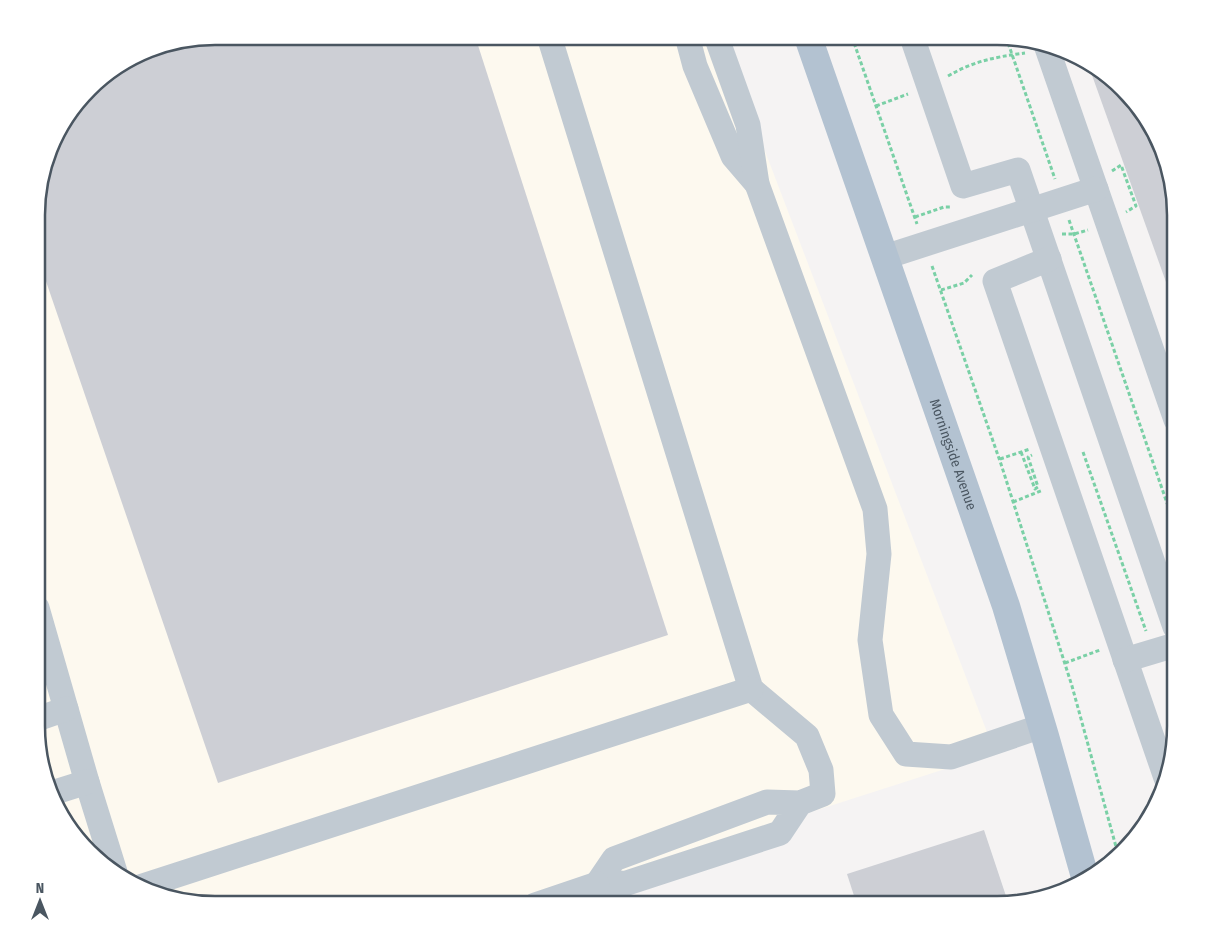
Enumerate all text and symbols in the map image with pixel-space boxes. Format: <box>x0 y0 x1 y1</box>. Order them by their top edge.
street label: Morningside Avenue <box>926 397 980 512</box>
north arrow <box>15 876 65 926</box>
text: N <box>36 880 44 897</box>

